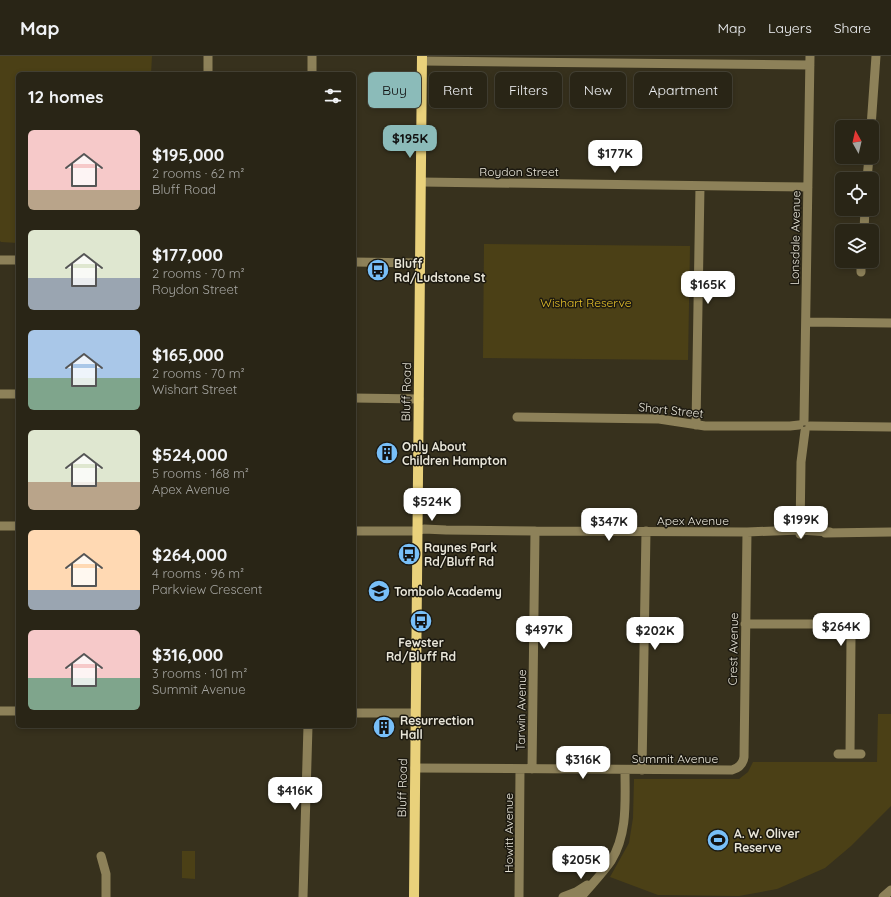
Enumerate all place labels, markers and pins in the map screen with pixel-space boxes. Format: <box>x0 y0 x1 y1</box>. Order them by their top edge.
pin: $195K <box>382 125 438 159</box>
pin: $177K <box>587 140 643 174</box>
place label: Bluff Rd/Ludstone St <box>394 256 486 285</box>
bus stop icon: Bluff Rd/Ludstone St <box>365 257 391 283</box>
pin: $165K <box>680 271 736 305</box>
place label: Only About Children Hampton <box>402 439 507 468</box>
building icon: Only About Children Hampton <box>374 440 400 466</box>
pin: $524K <box>404 488 460 522</box>
pin: $199K <box>773 506 829 540</box>
pin: $347K <box>581 508 637 542</box>
place label: Raynes Park Rd/Bluff Rd <box>424 540 497 569</box>
bus stop icon: Raynes Park Rd/Bluff Rd <box>396 541 422 567</box>
school or university icon: Tombolo Academy <box>366 578 392 604</box>
place label: Tombolo Academy <box>394 584 502 599</box>
bus stop icon: Fewster Rd/Bluff Rd <box>408 608 434 634</box>
pin: $264K <box>813 613 869 647</box>
pin: $497K <box>516 616 572 650</box>
pin: $202K <box>627 617 683 651</box>
place label: Fewster Rd/Bluff Rd <box>386 635 456 664</box>
place label: Resurrection Hall <box>400 713 474 742</box>
building icon: Resurrection Hall <box>371 714 397 740</box>
pin: $316K <box>555 746 611 780</box>
pin: $416K <box>267 777 323 811</box>
place label: A. W. Oliver Reserve <box>734 826 800 855</box>
sports icon: A. W. Oliver Reserve <box>705 827 731 853</box>
pin: $205K <box>553 846 609 880</box>

